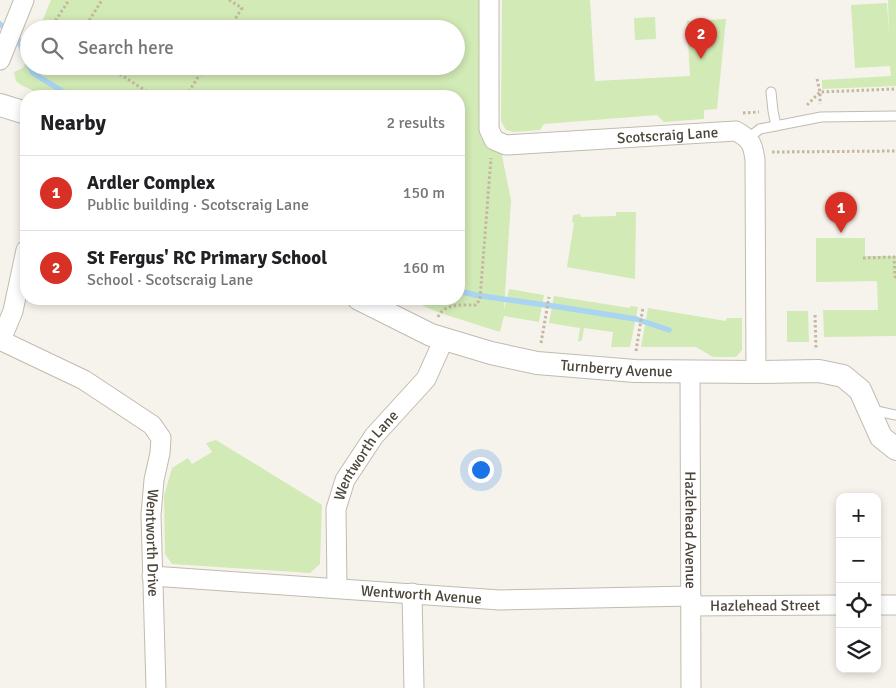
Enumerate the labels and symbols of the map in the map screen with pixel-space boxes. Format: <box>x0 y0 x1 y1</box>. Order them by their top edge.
pin: 2 <box>685 18 717 59</box>
street label: Scotscraig Lane <box>617 123 719 147</box>
pin: 1 <box>825 192 857 233</box>
street label: Turnberry Avenue <box>560 356 673 380</box>
street label: Wentworth Lane <box>330 407 402 503</box>
your location <box>468 457 494 483</box>
street label: Hazlehead Avenue <box>681 471 700 589</box>
street label: Wentworth Drive <box>142 488 162 597</box>
street label: Wentworth Avenue <box>360 581 482 608</box>
street label: Hazlehead Street <box>710 596 820 615</box>

